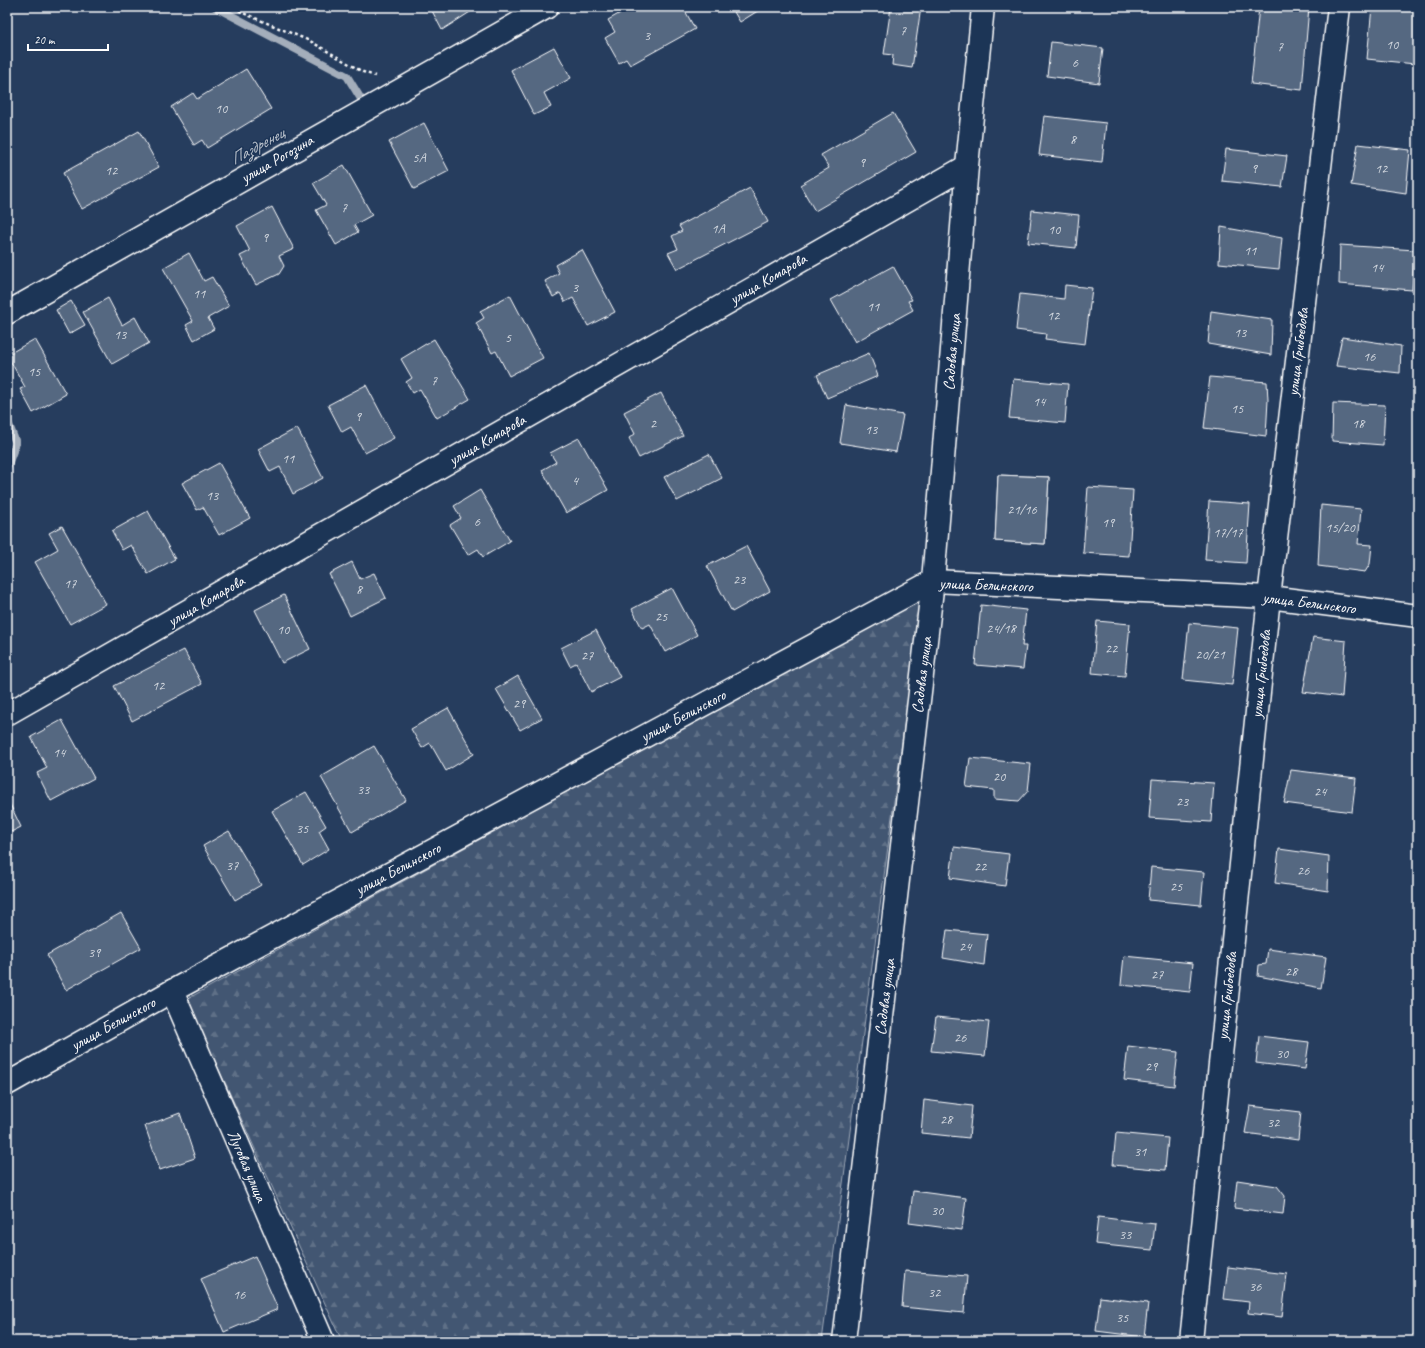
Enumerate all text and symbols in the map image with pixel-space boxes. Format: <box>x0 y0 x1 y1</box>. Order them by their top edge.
house number: 7 <box>900 22 907 39</box>
scale bar <box>28 26 108 52</box>
house number: 3 <box>644 27 652 44</box>
text: 20 m <box>34 32 56 48</box>
house number: 10 <box>1386 36 1400 53</box>
house number: 7 <box>1277 38 1284 55</box>
house number: 6 <box>1072 54 1079 71</box>
house number: 10 <box>215 100 229 117</box>
water label: Паздренец <box>226 121 290 170</box>
street label: улица Рогозина <box>236 130 318 188</box>
house number: 8 <box>1070 131 1078 148</box>
house number: 5А <box>412 149 427 166</box>
house number: 9 <box>859 154 867 171</box>
house number: 9 <box>1251 160 1259 177</box>
house number: 12 <box>1375 160 1389 177</box>
house number: 12 <box>105 162 119 179</box>
house number: 7 <box>341 199 348 216</box>
house number: 1А <box>711 220 726 237</box>
house number: 10 <box>1048 221 1062 238</box>
house number: 9 <box>262 229 270 246</box>
house number: 11 <box>1244 242 1257 259</box>
street label: улица Комарова <box>725 248 811 310</box>
house number: 14 <box>1371 259 1385 276</box>
house number: 3 <box>572 279 580 296</box>
house number: 11 <box>193 285 206 302</box>
house number: 11 <box>867 298 880 315</box>
street label: улица Грибоедова <box>1283 305 1314 398</box>
house number: 12 <box>1047 307 1061 324</box>
street label: Садовая улица <box>939 312 965 391</box>
house number: 13 <box>1234 324 1248 341</box>
house number: 13 <box>114 326 128 343</box>
house number: 5 <box>505 329 512 346</box>
house number: 16 <box>1363 348 1376 365</box>
house number: 15 <box>28 363 41 380</box>
house number: 7 <box>431 372 438 389</box>
house number: 14 <box>1033 393 1047 410</box>
house number: 15 <box>1231 400 1244 417</box>
house number: 9 <box>355 408 363 425</box>
street label: улица Комарова <box>444 409 530 471</box>
house number: 2 <box>650 415 658 432</box>
house number: 18 <box>1352 415 1366 432</box>
house number: 13 <box>865 421 879 438</box>
house number: 11 <box>282 450 295 467</box>
house number: 4 <box>572 472 580 489</box>
house number: 13 <box>206 487 220 504</box>
house number: 21/16 <box>1007 501 1038 518</box>
house number: 6 <box>474 513 481 530</box>
house number: 19 <box>1102 514 1116 531</box>
house number: 15/20 <box>1325 519 1357 536</box>
house number: 17/17 <box>1213 524 1244 541</box>
street label: улица Комарова <box>163 570 249 632</box>
house number: 23 <box>733 571 747 588</box>
street label: улица Белинского <box>938 573 1035 597</box>
house number: 17 <box>64 575 77 592</box>
house number: 8 <box>356 581 364 598</box>
street label: улица Белинского <box>1260 587 1358 619</box>
house number: 25 <box>655 608 668 625</box>
house number: 24/18 <box>986 620 1018 637</box>
house number: 10 <box>277 621 291 638</box>
street label: улица Грибоедова <box>1246 627 1276 720</box>
street label: Садовая улица <box>907 635 937 714</box>
house number: 22 <box>1105 640 1119 657</box>
house number: 20/21 <box>1195 646 1226 663</box>
house number: 27 <box>581 647 594 664</box>
house number: 12 <box>152 677 166 694</box>
street label: улица Белинского <box>636 685 730 747</box>
house number: 29 <box>513 695 527 712</box>
house number: 14 <box>53 744 67 761</box>
house number: 20 <box>993 768 1007 785</box>
house number: 33 <box>357 781 371 798</box>
house number: 24 <box>1314 783 1328 800</box>
house number: 23 <box>1176 793 1190 810</box>
house number: 35 <box>296 820 309 837</box>
street label: улица Белинского <box>351 838 445 900</box>
house number: 37 <box>226 857 239 874</box>
house number: 22 <box>974 858 988 875</box>
house number: 26 <box>1297 862 1310 879</box>
house number: 25 <box>1170 878 1183 895</box>
house number: 24 <box>959 938 973 955</box>
house number: 39 <box>88 944 102 961</box>
street label: улица Грибоедова <box>1212 949 1242 1042</box>
street label: Садовая улица <box>870 957 900 1036</box>
house number: 28 <box>1285 963 1299 980</box>
house number: 27 <box>1151 966 1164 983</box>
street label: улица Белинского <box>66 992 160 1056</box>
house number: 26 <box>954 1029 967 1046</box>
house number: 30 <box>1276 1045 1290 1062</box>
house number: 29 <box>1145 1058 1159 1075</box>
house number: 28 <box>940 1111 954 1128</box>
house number: 32 <box>1267 1114 1281 1131</box>
street label: Луговая улица <box>223 1127 271 1206</box>
house number: 31 <box>1134 1143 1147 1160</box>
house number: 30 <box>931 1202 945 1219</box>
house number: 33 <box>1119 1226 1133 1243</box>
house number: 36 <box>1249 1278 1262 1295</box>
house number: 32 <box>928 1284 942 1301</box>
house number: 16 <box>233 1286 246 1303</box>
house number: 35 <box>1116 1309 1129 1326</box>

